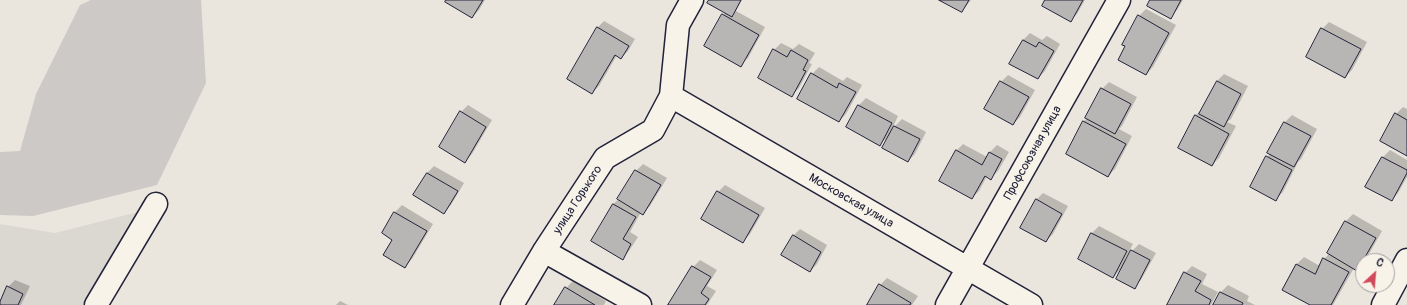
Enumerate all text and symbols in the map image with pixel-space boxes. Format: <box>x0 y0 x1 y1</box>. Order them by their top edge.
street label: Профсоюзная улица <box>1001 104 1065 202</box>
street label: улица Горького <box>550 163 606 237</box>
street label: Московская улица <box>806 171 896 231</box>
north arrow <box>1355 253 1395 293</box>
text: С <box>1374 255 1386 270</box>

